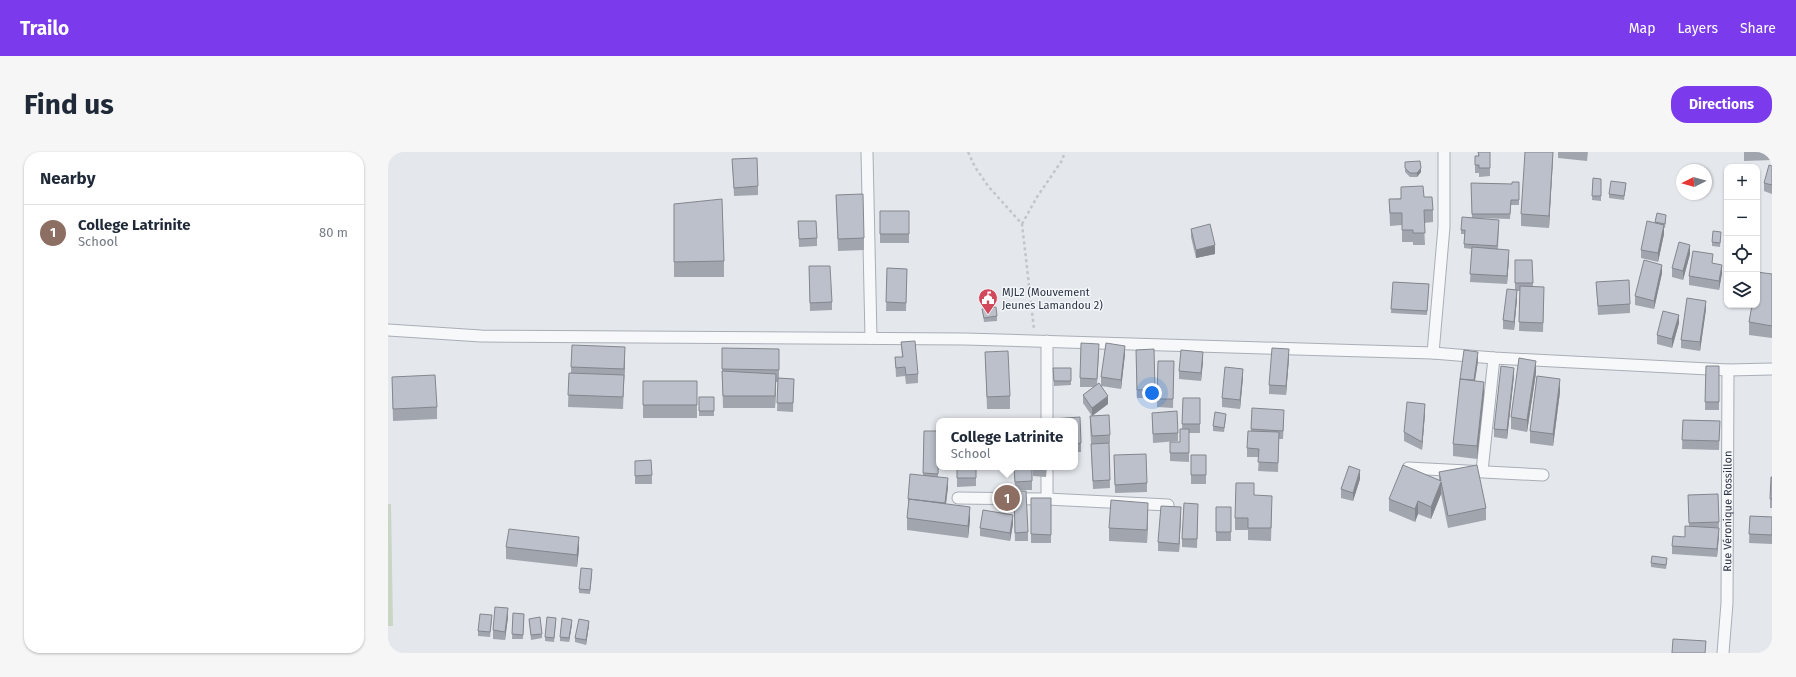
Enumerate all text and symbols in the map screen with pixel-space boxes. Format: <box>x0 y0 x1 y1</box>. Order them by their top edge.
text: Trailo <box>20 17 69 40</box>
text: Map <box>1629 20 1655 37</box>
text: Layers <box>1677 20 1718 37</box>
text: Share <box>1740 20 1776 37</box>
button: Directions <box>1671 86 1772 123</box>
text: Find us <box>24 88 114 121</box>
north arrow <box>1676 164 1712 200</box>
map controls <box>1724 164 1760 308</box>
button: + <box>1724 164 1760 200</box>
text: Nearby <box>40 168 95 189</box>
button: − <box>1724 200 1760 236</box>
text: College Latrinite <box>78 216 190 234</box>
text: 1 <box>50 225 56 240</box>
text: 80 m <box>319 225 348 240</box>
text: School <box>78 234 118 249</box>
button: locate <box>1724 236 1760 272</box>
button: layers <box>1724 272 1760 308</box>
place label: MJL2 (Mouvement Jeunes Lamandou 2) <box>1002 286 1103 312</box>
public building icon: MJL2 (Mouvement Jeunes Lamandou 2) <box>977 287 999 315</box>
your location <box>1142 383 1162 403</box>
popup <box>936 418 1078 470</box>
text: College Latrinite <box>951 428 1063 446</box>
text: School <box>951 446 991 461</box>
street label: Rue Véronique Rossillon <box>1721 451 1735 572</box>
pin: 1 <box>994 483 1020 513</box>

